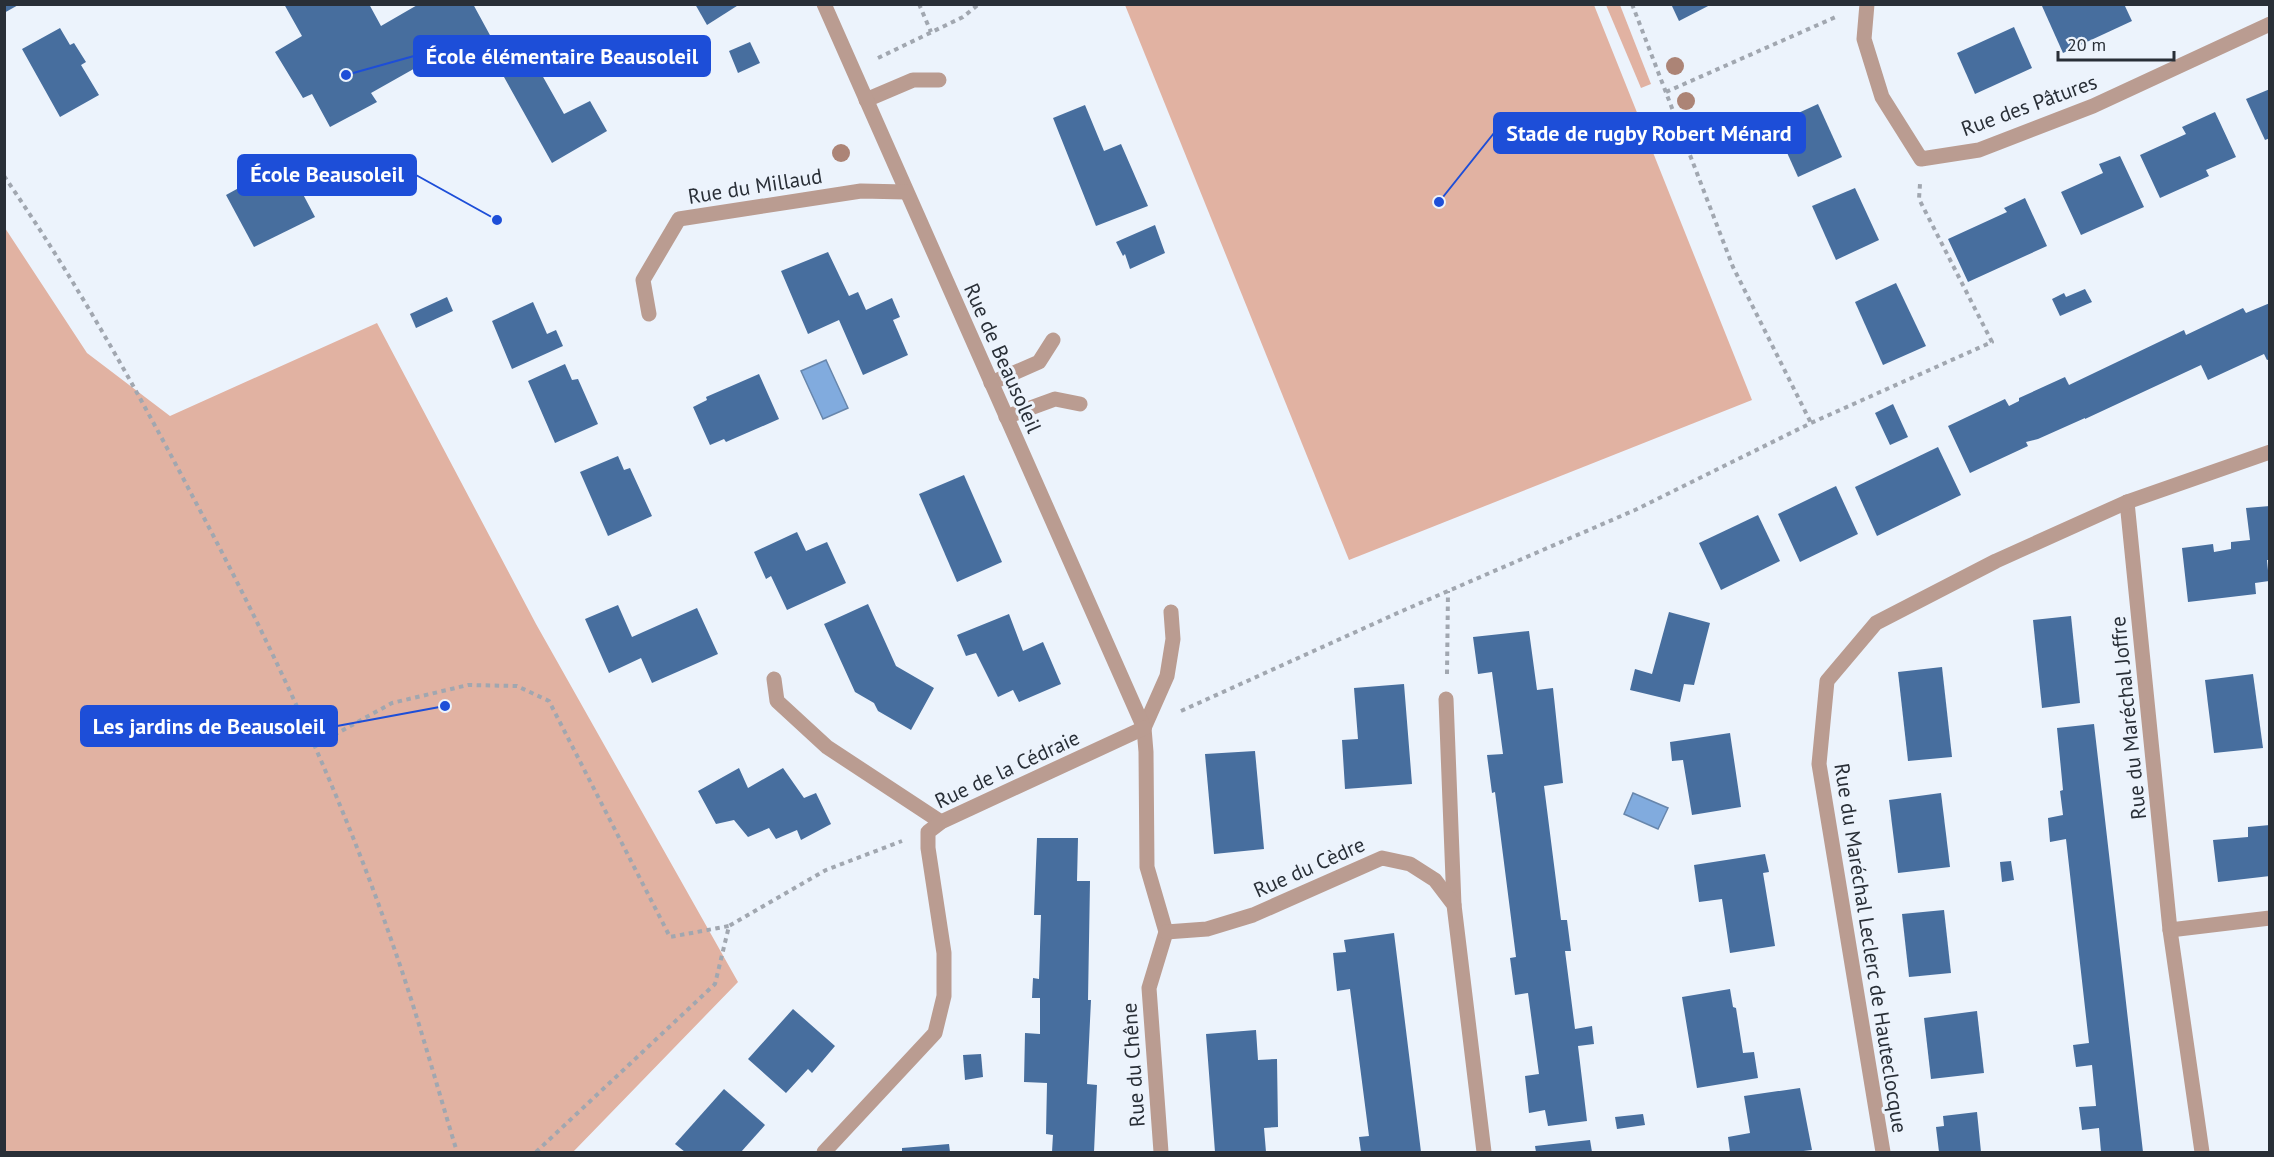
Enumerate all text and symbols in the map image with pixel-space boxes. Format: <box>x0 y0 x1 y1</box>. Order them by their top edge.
scale bar <box>2058 24 2174 62</box>
text: 20 m <box>2067 33 2106 56</box>
callout: École élémentaire Beausoleil <box>414 36 710 76</box>
text: École élémentaire Beausoleil <box>426 42 699 70</box>
street label: Rue des Pâtures <box>1957 68 2101 142</box>
callout: Stade de rugby Robert Ménard <box>1494 113 1805 153</box>
text: Stade de rugby Robert Ménard <box>1506 119 1792 147</box>
callout: École Beausoleil <box>238 155 416 195</box>
text: École Beausoleil <box>250 160 404 188</box>
street label: Rue du Millaud <box>686 162 824 210</box>
street label: Rue de Beausoleil <box>958 279 1048 437</box>
street label: Rue du Maréchal Joffre <box>2104 615 2152 821</box>
callout: Les jardins de Beausoleil <box>81 706 337 746</box>
text: Les jardins de Beausoleil <box>93 712 326 740</box>
street label: Rue de la Cédraie <box>930 724 1084 814</box>
street label: Rue du Maréchal Leclerc de Hauteclocque <box>1828 761 1914 1135</box>
street label: Rue du Cèdre <box>1249 830 1369 904</box>
street label: Rue du Chêne <box>1115 1002 1151 1128</box>

